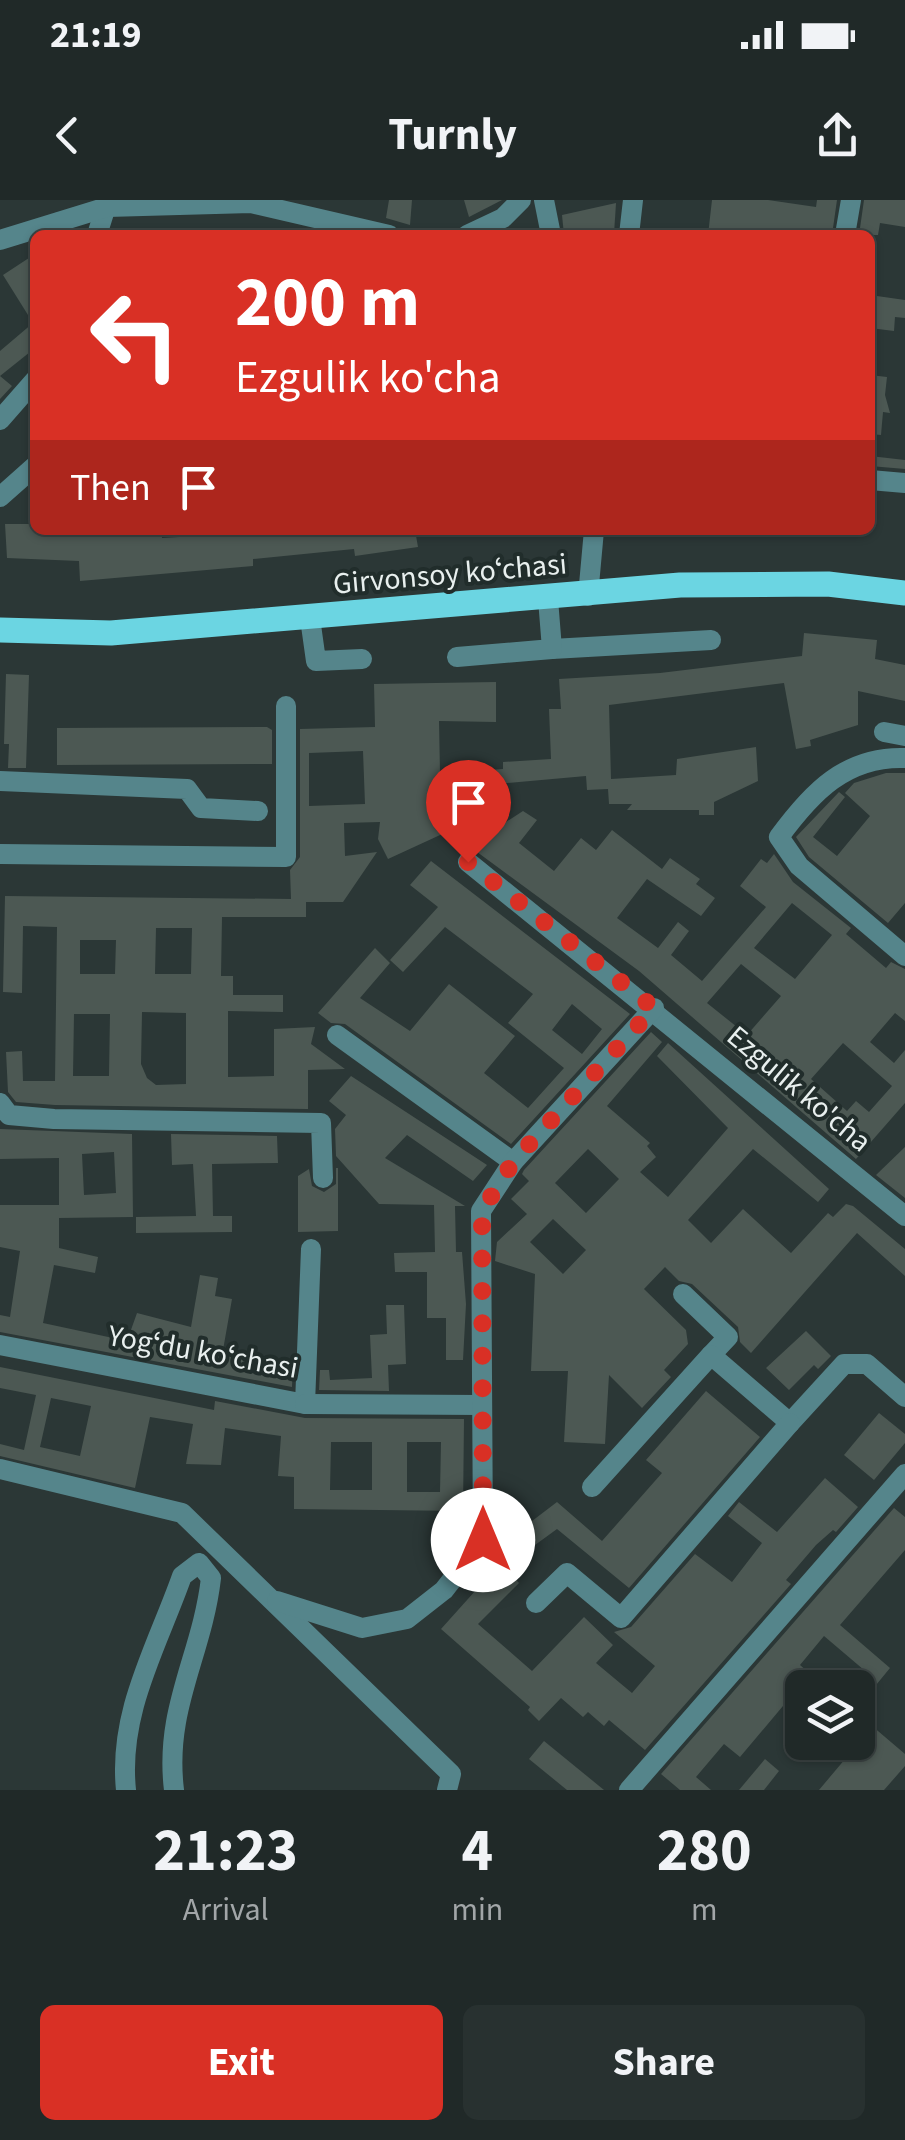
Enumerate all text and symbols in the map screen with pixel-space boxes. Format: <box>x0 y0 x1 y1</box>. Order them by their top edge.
text: 21:19 <box>50 8 142 62</box>
text: Turnly <box>388 103 517 167</box>
icon: back <box>40 108 95 163</box>
icon: share <box>810 108 865 163</box>
text: 200 m <box>235 253 420 353</box>
icon: left <box>70 270 200 400</box>
text: Ezgulik ko'cha <box>235 346 501 410</box>
icon: arrive <box>171 460 226 515</box>
text: Then <box>70 461 151 515</box>
street label: Girvonsoy koʻchasi <box>331 542 569 606</box>
pin <box>426 760 511 863</box>
icon: arrive <box>441 775 496 830</box>
street label: Ezgulik ko'cha <box>717 1016 881 1162</box>
street label: Yogʻdu koʻchasi <box>104 1314 301 1390</box>
position arrow <box>431 1488 535 1592</box>
map controls <box>785 1670 875 1760</box>
button: layers <box>785 1670 875 1760</box>
text: 21:23 <box>153 1809 298 1894</box>
text: 4 <box>462 1809 493 1894</box>
text: 280 <box>657 1809 752 1894</box>
text: Arrival <box>183 1887 269 1933</box>
text: min <box>451 1887 503 1933</box>
text: m <box>691 1887 717 1933</box>
button: Exit <box>40 2005 443 2120</box>
button: Share <box>463 2005 865 2120</box>

